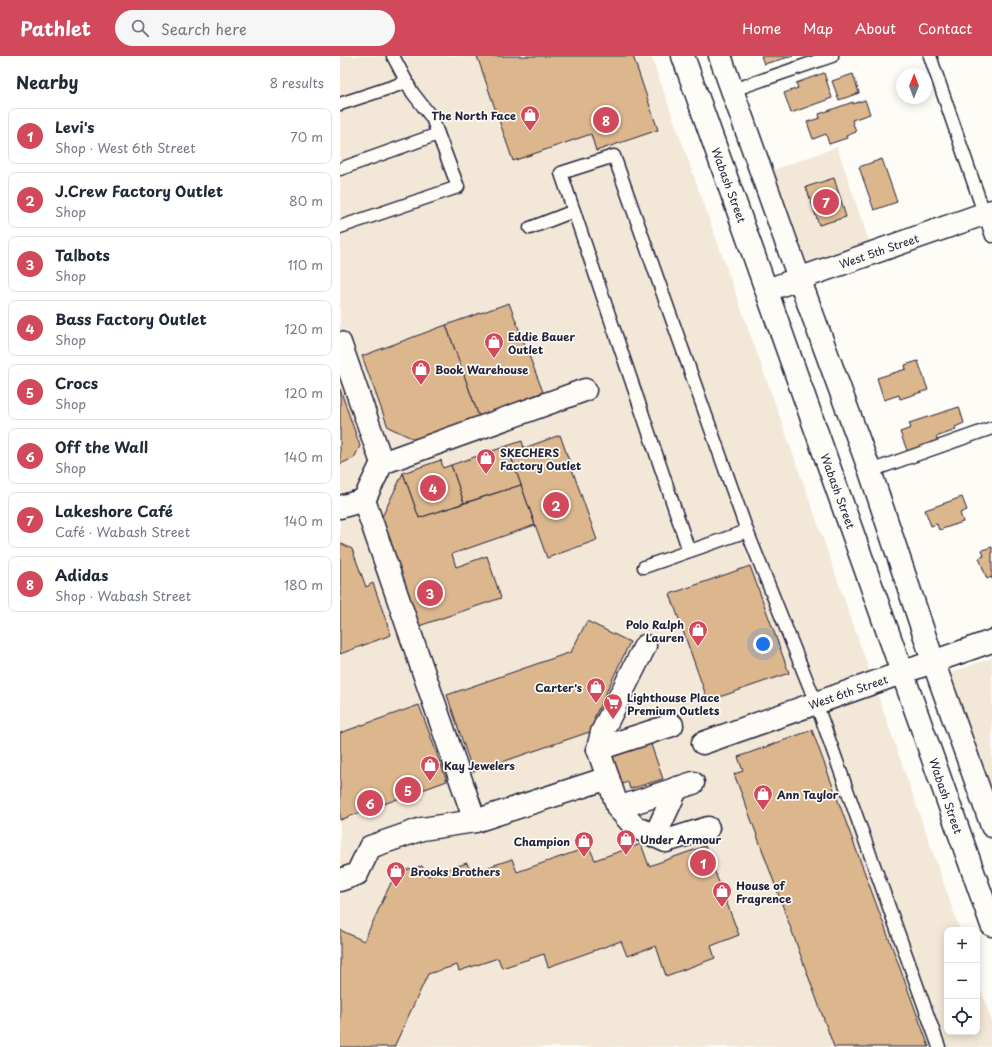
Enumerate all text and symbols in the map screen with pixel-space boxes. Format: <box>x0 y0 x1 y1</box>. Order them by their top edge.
search box <box>115 10 395 46</box>
text: Pathlet <box>20 14 91 42</box>
icon: search <box>129 17 151 39</box>
text: Search here <box>161 17 247 40</box>
text: Home <box>742 18 781 39</box>
text: Map <box>803 18 833 39</box>
text: About <box>855 18 896 39</box>
text: Contact <box>918 18 972 39</box>
north arrow <box>896 68 932 104</box>
text: Nearby <box>16 69 78 95</box>
text: 8 results <box>270 73 324 92</box>
shop icon: The North Face <box>519 104 541 132</box>
pin: 8 <box>593 105 619 135</box>
place label: The North Face <box>431 107 516 124</box>
text: Levi's <box>55 115 94 138</box>
text: 1 <box>27 127 33 146</box>
text: 70 m <box>290 127 323 146</box>
text: Shop · West 6th Street <box>55 138 196 157</box>
street label: Wabash Street <box>708 145 751 226</box>
text: J.Crew Factory Outlet <box>55 179 223 202</box>
pin: 7 <box>813 187 839 217</box>
text: 2 <box>25 191 35 210</box>
text: 80 m <box>289 191 323 210</box>
text: Shop <box>55 202 86 221</box>
street label: West 5th Street <box>837 229 922 273</box>
text: Talbots <box>55 243 110 266</box>
text: 3 <box>26 255 34 274</box>
text: 110 m <box>288 255 323 274</box>
text: Shop <box>55 266 86 285</box>
text: Bass Factory Outlet <box>55 307 207 330</box>
text: 4 <box>26 319 34 338</box>
text: 120 m <box>284 319 323 338</box>
place label: Eddie Bauer Outlet <box>508 328 575 358</box>
text: Shop <box>55 330 86 349</box>
shop icon: Eddie Bauer Outlet <box>483 331 505 359</box>
shop icon: Book Warehouse <box>410 358 432 386</box>
place label: Book Warehouse <box>435 361 528 378</box>
text: Crocs <box>55 371 98 394</box>
text: 5 <box>26 383 34 402</box>
text: 120 m <box>284 383 323 402</box>
text: Shop <box>55 394 86 413</box>
text: Off the Wall <box>55 435 148 458</box>
place label: SKECHERS Factory Outlet <box>500 444 581 474</box>
text: 6 <box>25 447 35 466</box>
text: 140 m <box>284 447 323 466</box>
shop icon: SKECHERS Factory Outlet <box>475 447 497 475</box>
street label: Wabash Street <box>817 451 860 532</box>
text: Shop <box>55 458 86 477</box>
pin: 4 <box>420 473 446 503</box>
pin: 2 <box>543 490 569 520</box>
text: Lakeshore Café <box>55 499 173 522</box>
text: 7 <box>26 511 34 530</box>
text: 140 m <box>284 511 323 530</box>
text: Café · Wabash Street <box>55 522 190 541</box>
text: Adidas <box>55 563 108 586</box>
text: 8 <box>26 575 34 594</box>
text: 180 m <box>284 575 323 594</box>
pin: 3 <box>417 578 443 608</box>
text: Shop · Wabash Street <box>55 586 191 605</box>
place label: Polo Ralph Lauren <box>626 616 684 646</box>
shop icon: Polo Ralph Lauren <box>687 619 709 647</box>
your location <box>753 634 773 654</box>
street label: West 6th Street <box>806 670 891 714</box>
shop icon: Carter's <box>585 676 607 704</box>
place label: Carter's <box>535 679 582 696</box>
place label: Lighthouse Place Premium Outlets <box>627 689 720 719</box>
supermarket icon: Lighthouse Place Premium Outlets <box>602 692 624 720</box>
shop icon: Kay Jewelers <box>419 754 441 782</box>
street label: Wabash Street <box>925 756 967 837</box>
place label: Kay Jewelers <box>444 757 515 774</box>
pin: 5 <box>395 775 421 805</box>
shop icon: Ann Taylor <box>752 783 774 811</box>
place label: Ann Taylor <box>776 786 839 803</box>
pin: 6 <box>357 788 383 818</box>
shop icon: Under Armour <box>615 828 637 856</box>
shop icon: Champion <box>573 830 595 858</box>
place label: Under Armour <box>640 831 722 848</box>
place label: Champion <box>514 833 570 850</box>
pin: 1 <box>690 848 716 878</box>
shop icon: Brooks Brothers <box>385 860 407 888</box>
place label: Brooks Brothers <box>410 863 500 880</box>
place label: House of Fragrence <box>736 877 791 907</box>
shop icon: House of Fragrence <box>711 880 733 908</box>
map controls <box>944 927 980 1035</box>
button: + <box>944 927 980 963</box>
button: − <box>944 963 980 999</box>
button: locate <box>944 999 980 1035</box>

